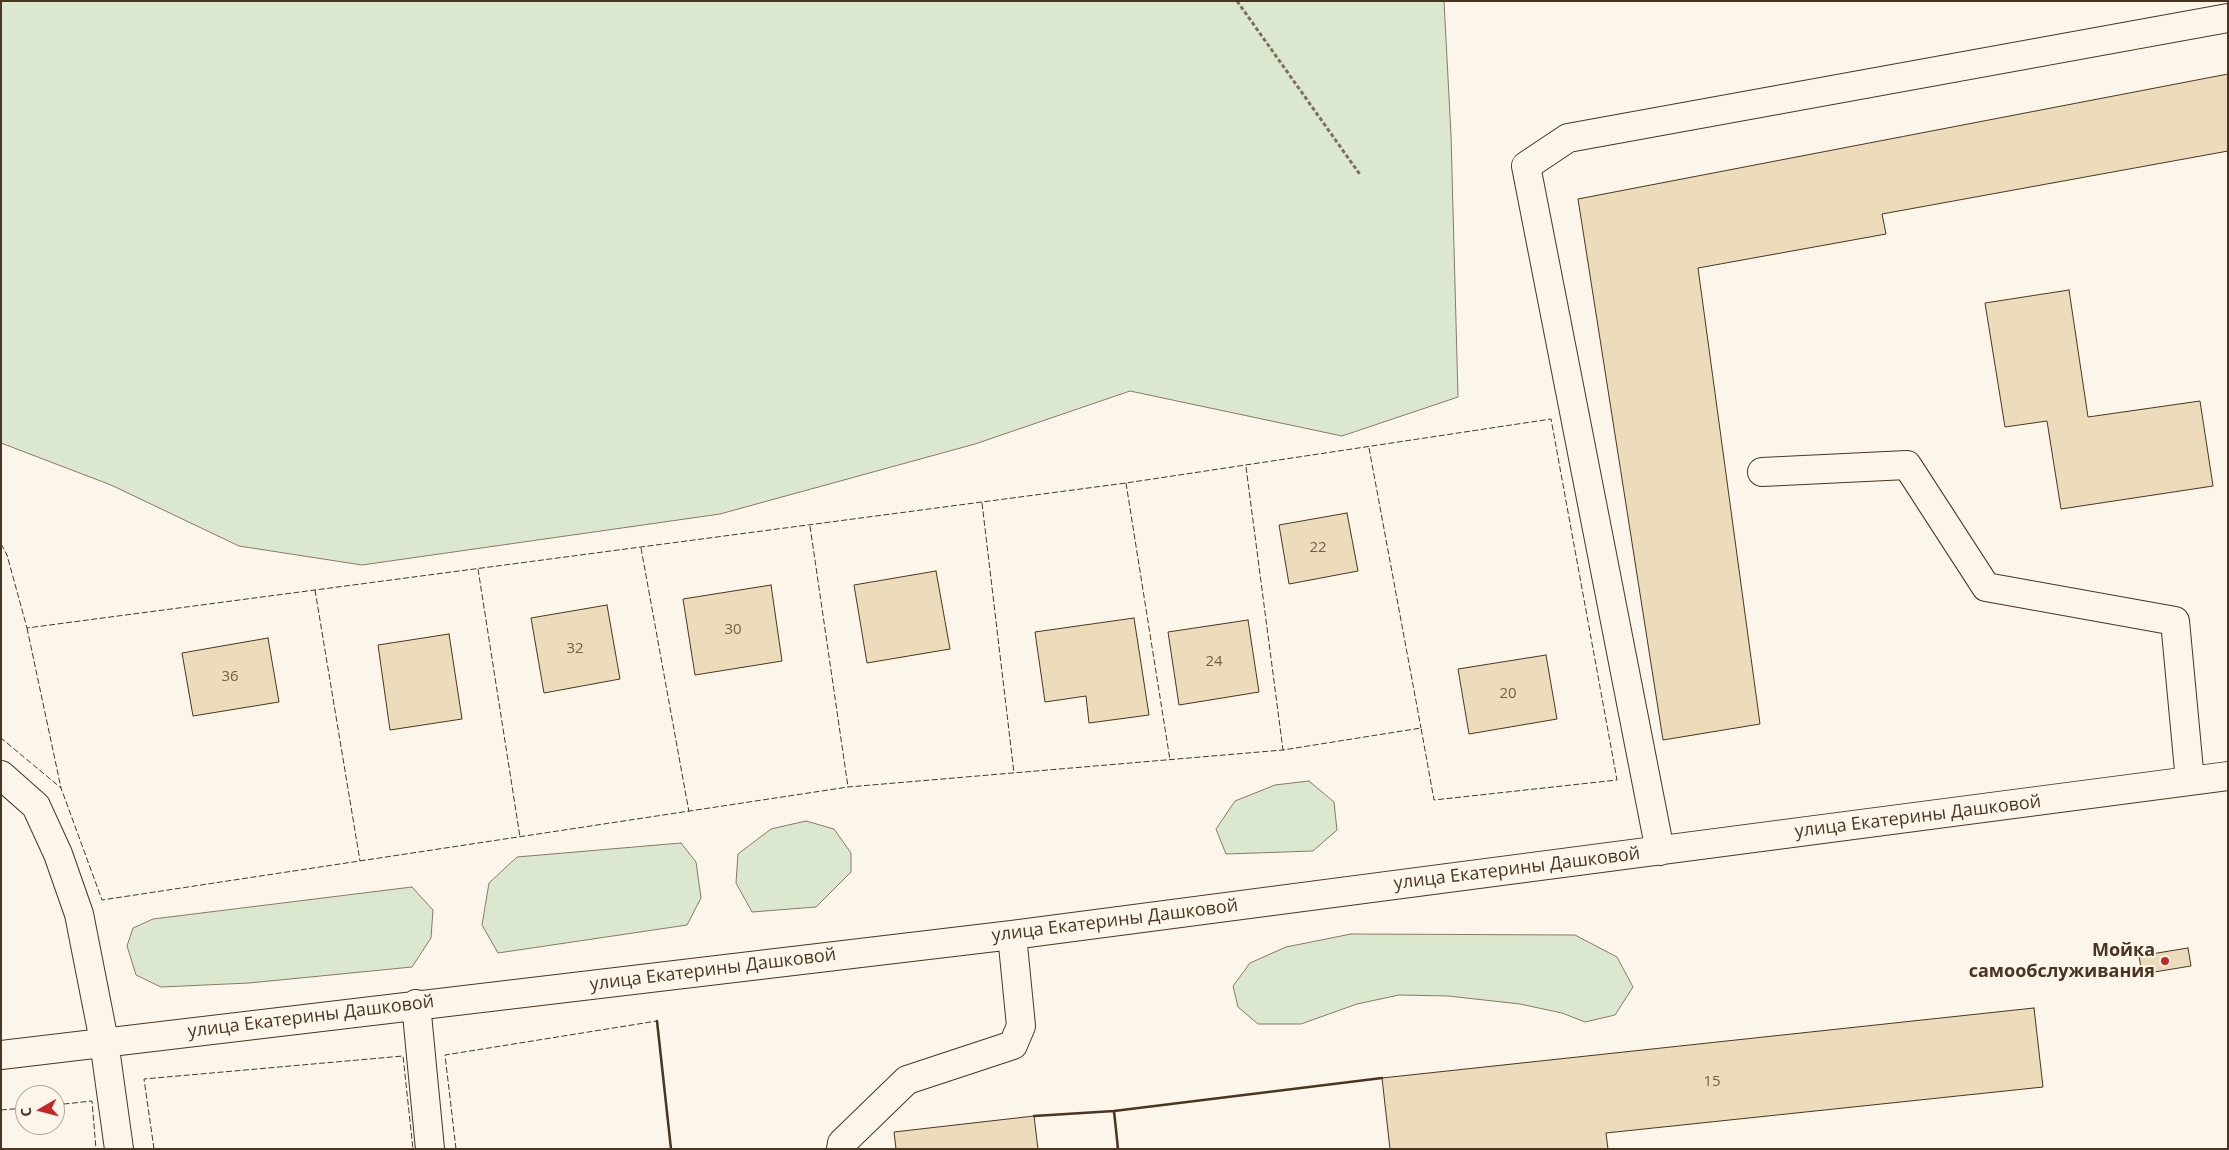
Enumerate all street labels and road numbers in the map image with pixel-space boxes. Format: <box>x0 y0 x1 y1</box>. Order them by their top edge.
street label: улица Екатерины Дашковой <box>1794 791 2042 843</box>
street label: улица Екатерины Дашковой <box>1393 843 1641 895</box>
street label: улица Екатерины Дашковой <box>991 895 1239 947</box>
street label: улица Екатерины Дашковой <box>589 944 837 996</box>
street label: улица Екатерины Дашковой <box>187 991 435 1043</box>

